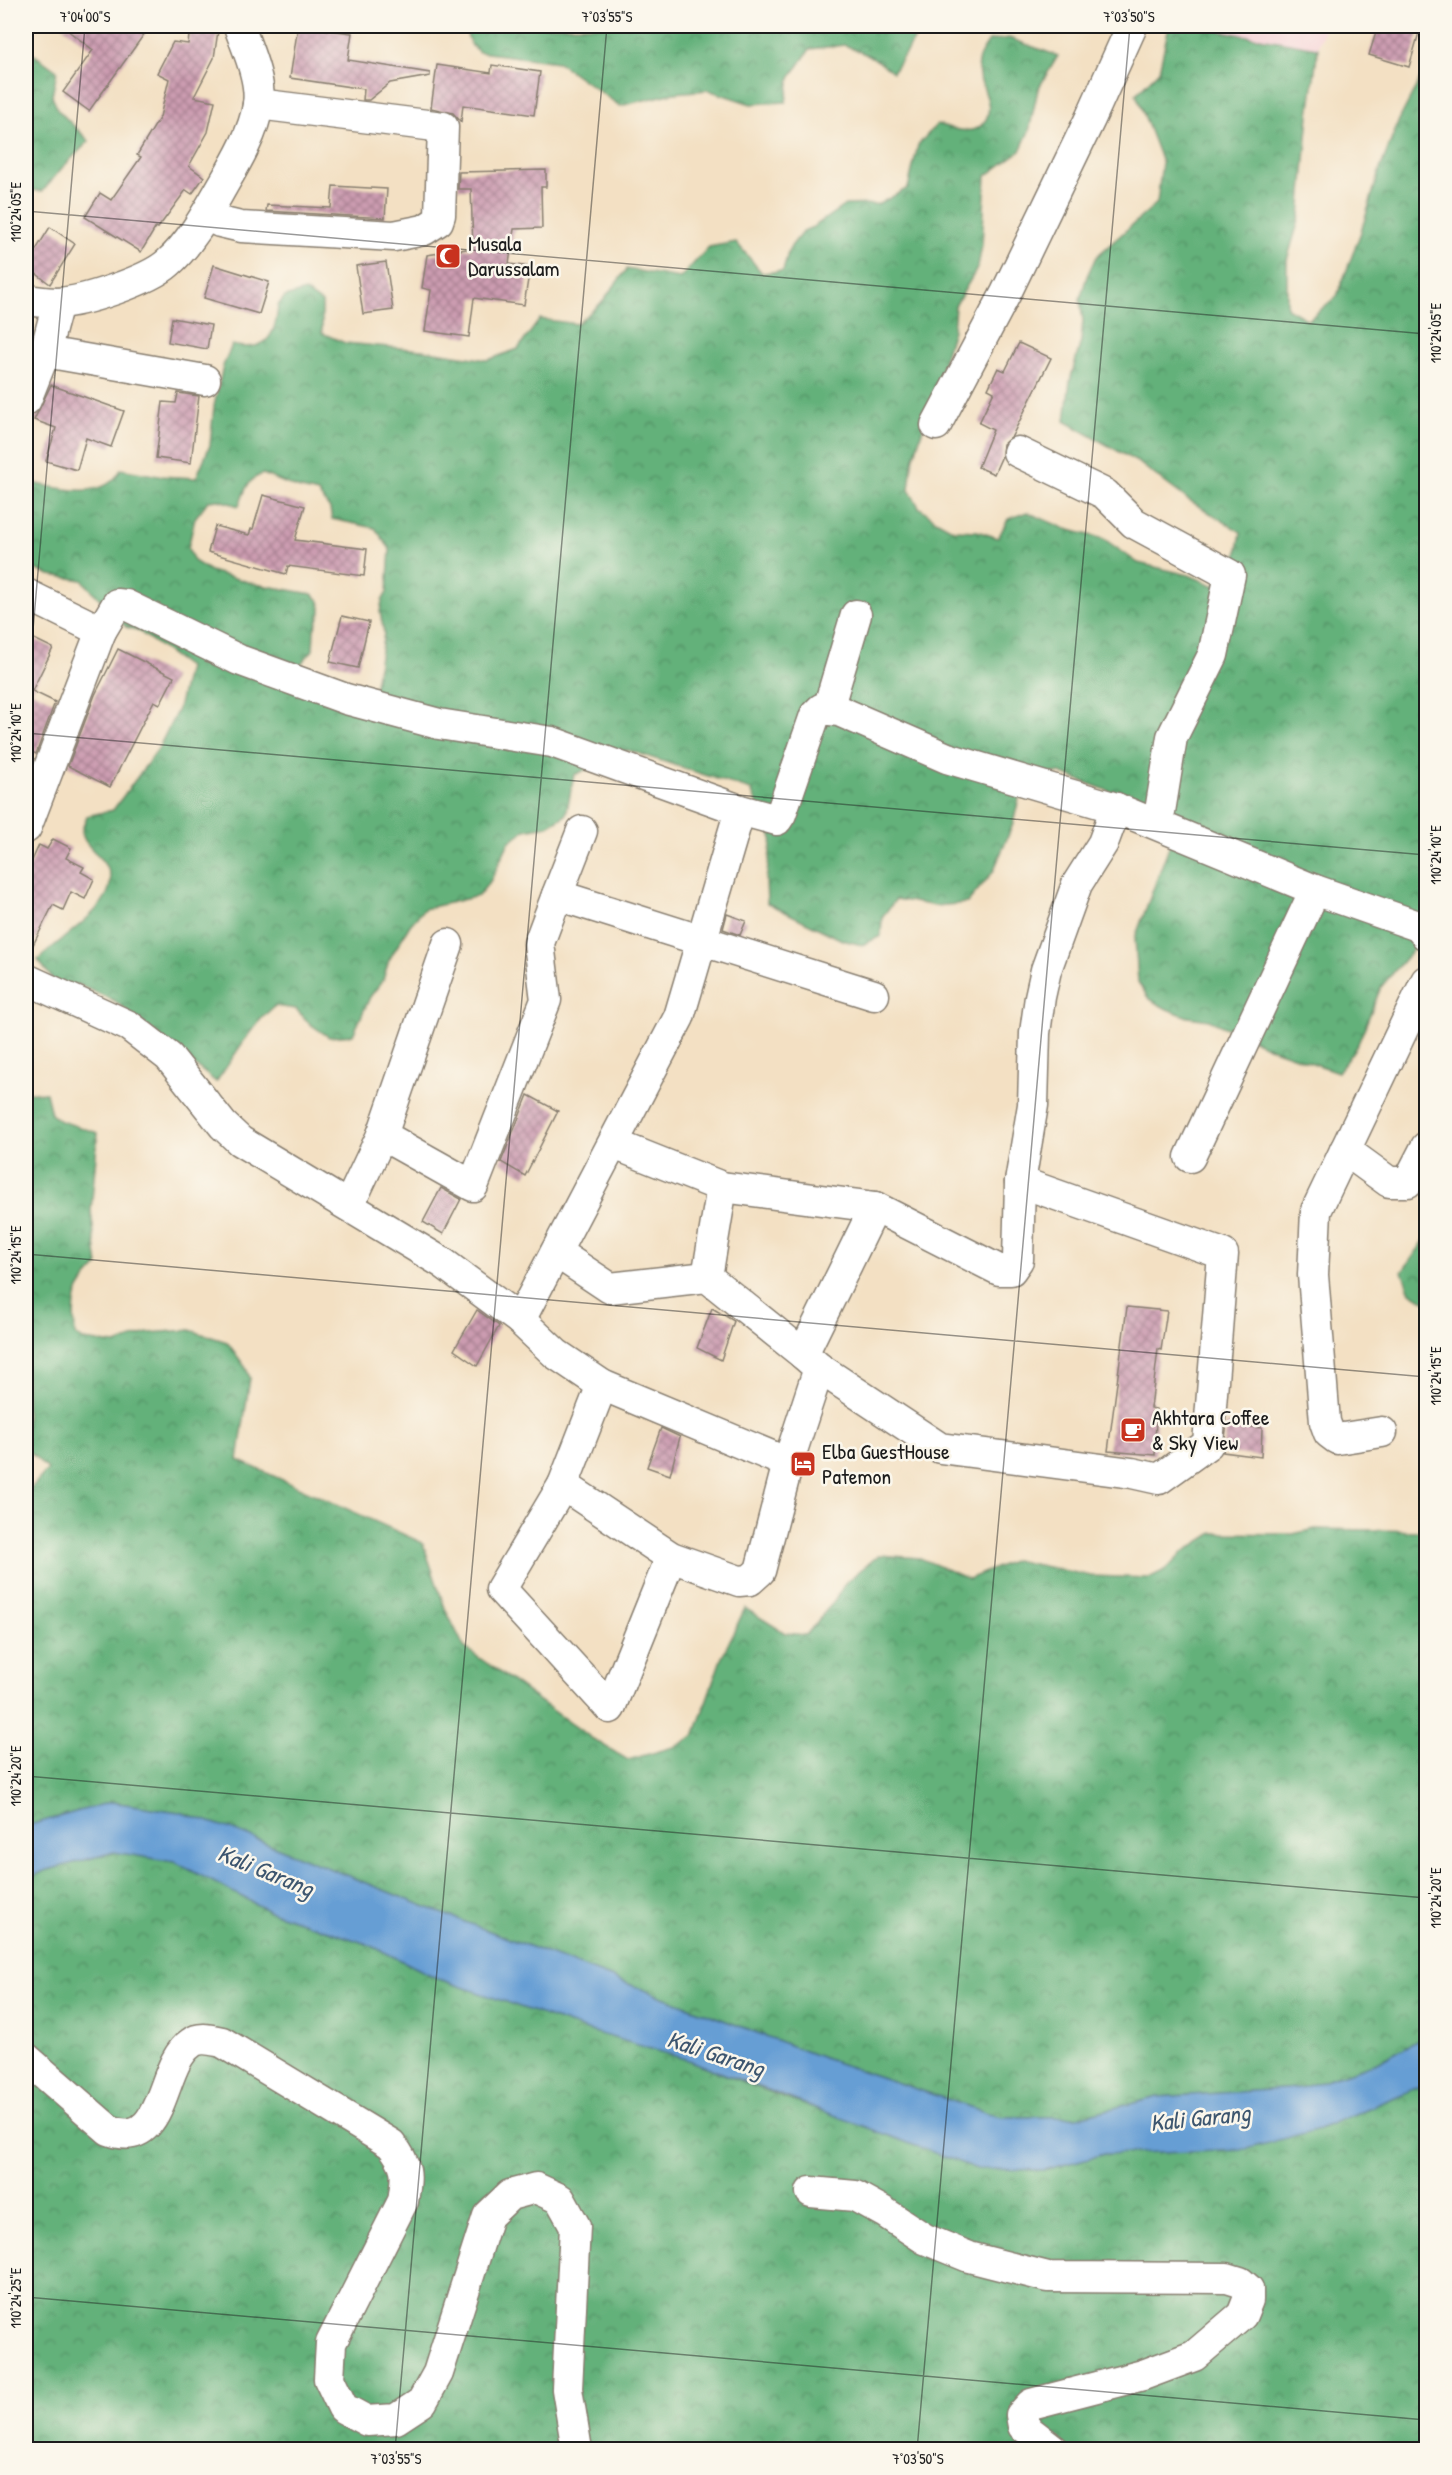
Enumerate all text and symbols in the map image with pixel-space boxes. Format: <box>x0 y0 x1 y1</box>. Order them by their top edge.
text: 7°04'00"S <box>60 6 110 27</box>
text: 7°03'55"S <box>582 6 633 27</box>
text: 7°03'50"S <box>1103 6 1155 27</box>
text: 110°24'05"E <box>5 181 26 242</box>
place label: Musala Darussalam <box>468 228 559 283</box>
mosque icon: Musala Darussalam <box>433 241 463 271</box>
text: 110°24'05"E <box>1425 302 1446 363</box>
text: 110°24'10"E <box>5 703 26 763</box>
text: 110°24'10"E <box>1425 825 1446 885</box>
text: 110°24'15"E <box>5 1225 26 1285</box>
text: 110°24'15"E <box>1425 1346 1446 1406</box>
place label: Akhtara Coffee & Sky View <box>1152 1402 1270 1457</box>
cafe icon: Akhtara Coffee & Sky View <box>1118 1415 1148 1445</box>
place label: Elba GuestHouse Patemon <box>822 1436 950 1491</box>
hotel icon: Elba GuestHouse Patemon <box>788 1449 818 1479</box>
text: 110°24'20"E <box>5 1745 26 1807</box>
water label: Kali Garang <box>213 1836 320 1905</box>
text: 110°24'20"E <box>1425 1867 1446 1929</box>
water label: Kali Garang <box>663 2022 770 2085</box>
water label: Kali Garang <box>1148 2096 1253 2139</box>
text: 110°24'25"E <box>5 2267 26 2328</box>
text: 7°03'55"S <box>371 2448 422 2469</box>
text: 7°03'50"S <box>892 2448 944 2469</box>

